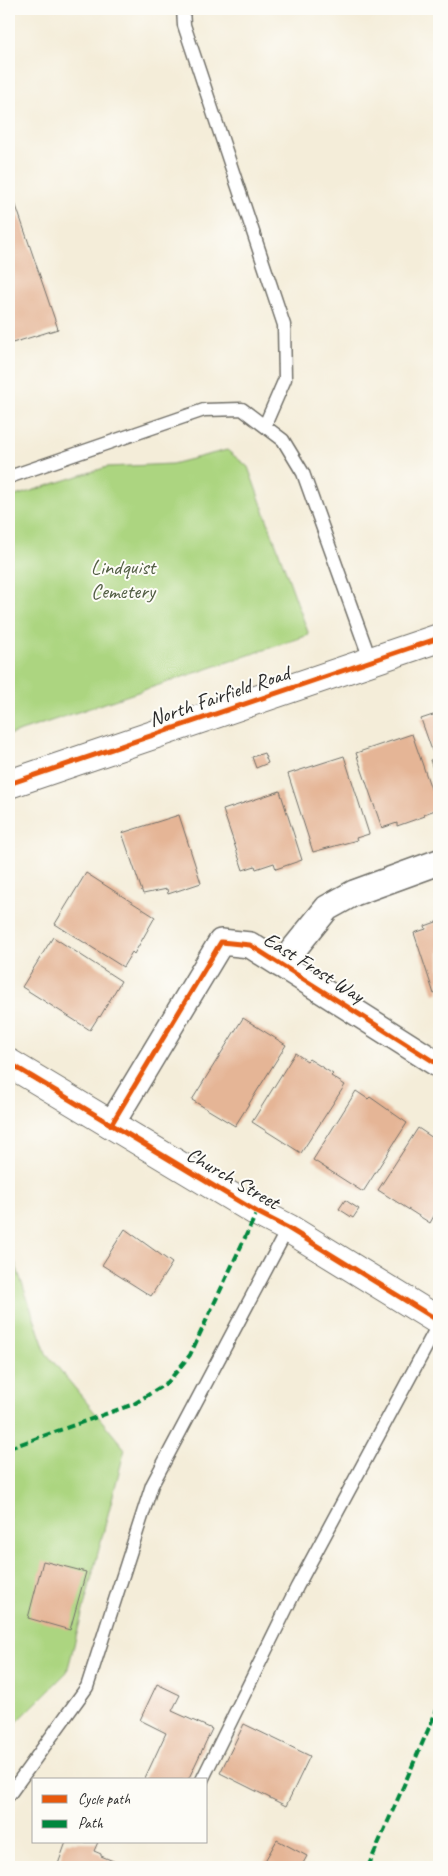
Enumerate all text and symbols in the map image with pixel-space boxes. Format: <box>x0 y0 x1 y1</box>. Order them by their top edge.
park label: Lindquist Cemetery <box>91 554 157 604</box>
street label: North Fairfield Road <box>145 659 296 732</box>
street label: East Frost Way <box>259 926 371 1009</box>
street label: Church Street <box>182 1141 286 1216</box>
legend <box>32 1778 208 1844</box>
text: Cycle path <box>78 1790 130 1809</box>
text: Path <box>78 1814 104 1833</box>

